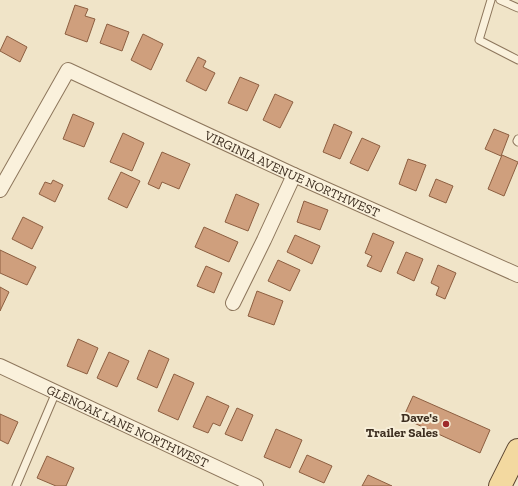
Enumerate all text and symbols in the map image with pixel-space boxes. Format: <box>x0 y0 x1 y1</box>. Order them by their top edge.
street label: VIRGINIA AVENUE NORTHWEST <box>202 127 382 220</box>
street label: GLENOAK LANE NORTHWEST <box>44 381 211 470</box>
place label: Dave's Trailer Sales <box>366 410 438 440</box>
marker: Dave's Trailer Sales <box>441 419 451 429</box>

